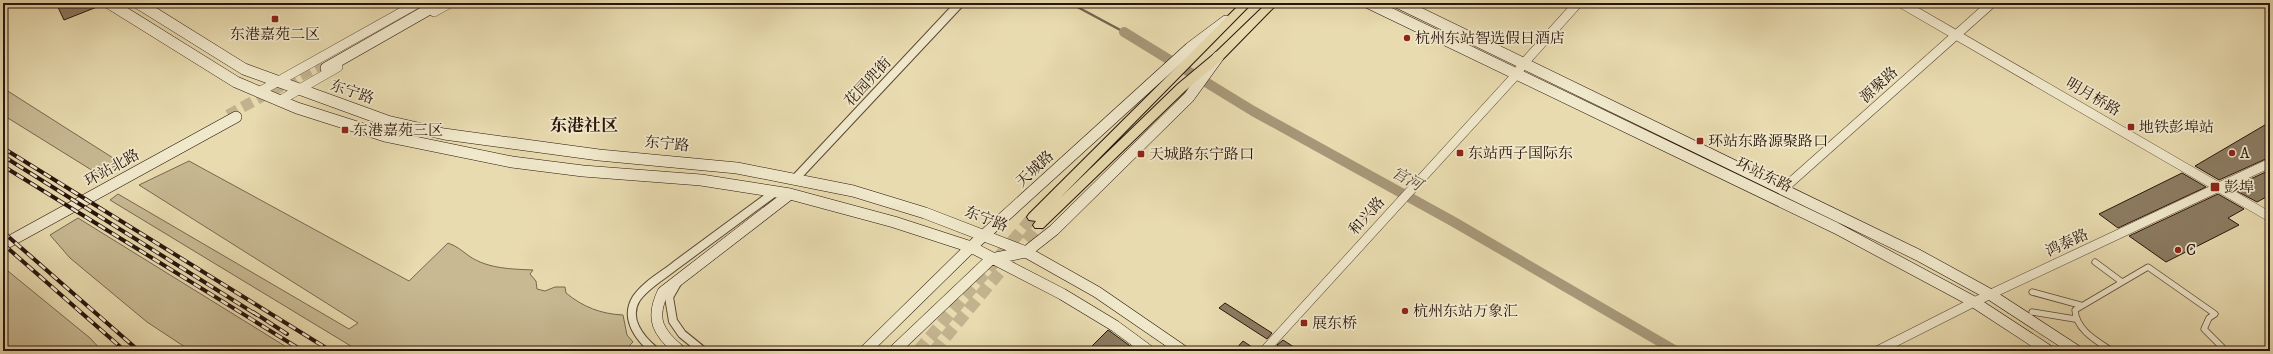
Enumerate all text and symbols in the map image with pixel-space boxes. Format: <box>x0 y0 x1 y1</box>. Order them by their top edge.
marker: 东港嘉苑二区 <box>270 14 280 24</box>
place label: 东港嘉苑二区 <box>230 25 320 44</box>
place label: 杭州东站智选假日酒店 <box>1415 29 1565 48</box>
marker: 杭州东站智选假日酒店 <box>1402 33 1412 43</box>
street label: 花园兜街 <box>841 54 895 110</box>
street label: 源聚路 <box>1856 63 1902 107</box>
street label: 明月桥路 <box>2062 74 2124 120</box>
street label: 东宁路 <box>328 76 376 108</box>
district label: 东港社区 <box>550 115 618 137</box>
place label: 地铁彭埠站 <box>2139 118 2214 137</box>
place label: 东港嘉苑三区 <box>353 121 443 140</box>
marker: 地铁彭埠站 <box>2126 122 2136 132</box>
marker: 东港嘉苑三区 <box>340 125 350 135</box>
place label: 环站东路源聚路口 <box>1708 132 1828 151</box>
street label: 东宁路 <box>644 133 690 155</box>
marker: 环站东路源聚路口 <box>1695 136 1705 146</box>
place label: 东站西子国际东 <box>1468 144 1573 163</box>
place label: A <box>2240 144 2250 163</box>
street label: 环站北路 <box>81 145 143 191</box>
place label: 天城路东宁路口 <box>1149 145 1254 164</box>
street label: 天城路 <box>1012 147 1058 191</box>
marker: 东站西子国际东 <box>1455 148 1465 158</box>
marker: A <box>2227 148 2237 158</box>
marker: 天城路东宁路口 <box>1136 149 1146 159</box>
street label: 环站东路 <box>1733 153 1795 197</box>
water label: 官河 <box>1388 162 1428 197</box>
place label: 彭埠 <box>2224 178 2254 197</box>
marker: 彭埠 <box>2209 181 2221 193</box>
street label: 和兴路 <box>1345 193 1389 239</box>
street label: 东宁路 <box>962 202 1010 236</box>
street label: 鸿泰路 <box>2043 225 2091 261</box>
place label: C <box>2186 241 2196 260</box>
marker: C <box>2173 245 2183 255</box>
place label: 杭州东站万象汇 <box>1413 302 1518 321</box>
marker: 杭州东站万象汇 <box>1400 306 1410 316</box>
place label: 展东桥 <box>1312 314 1357 333</box>
marker: 展东桥 <box>1299 318 1309 328</box>

